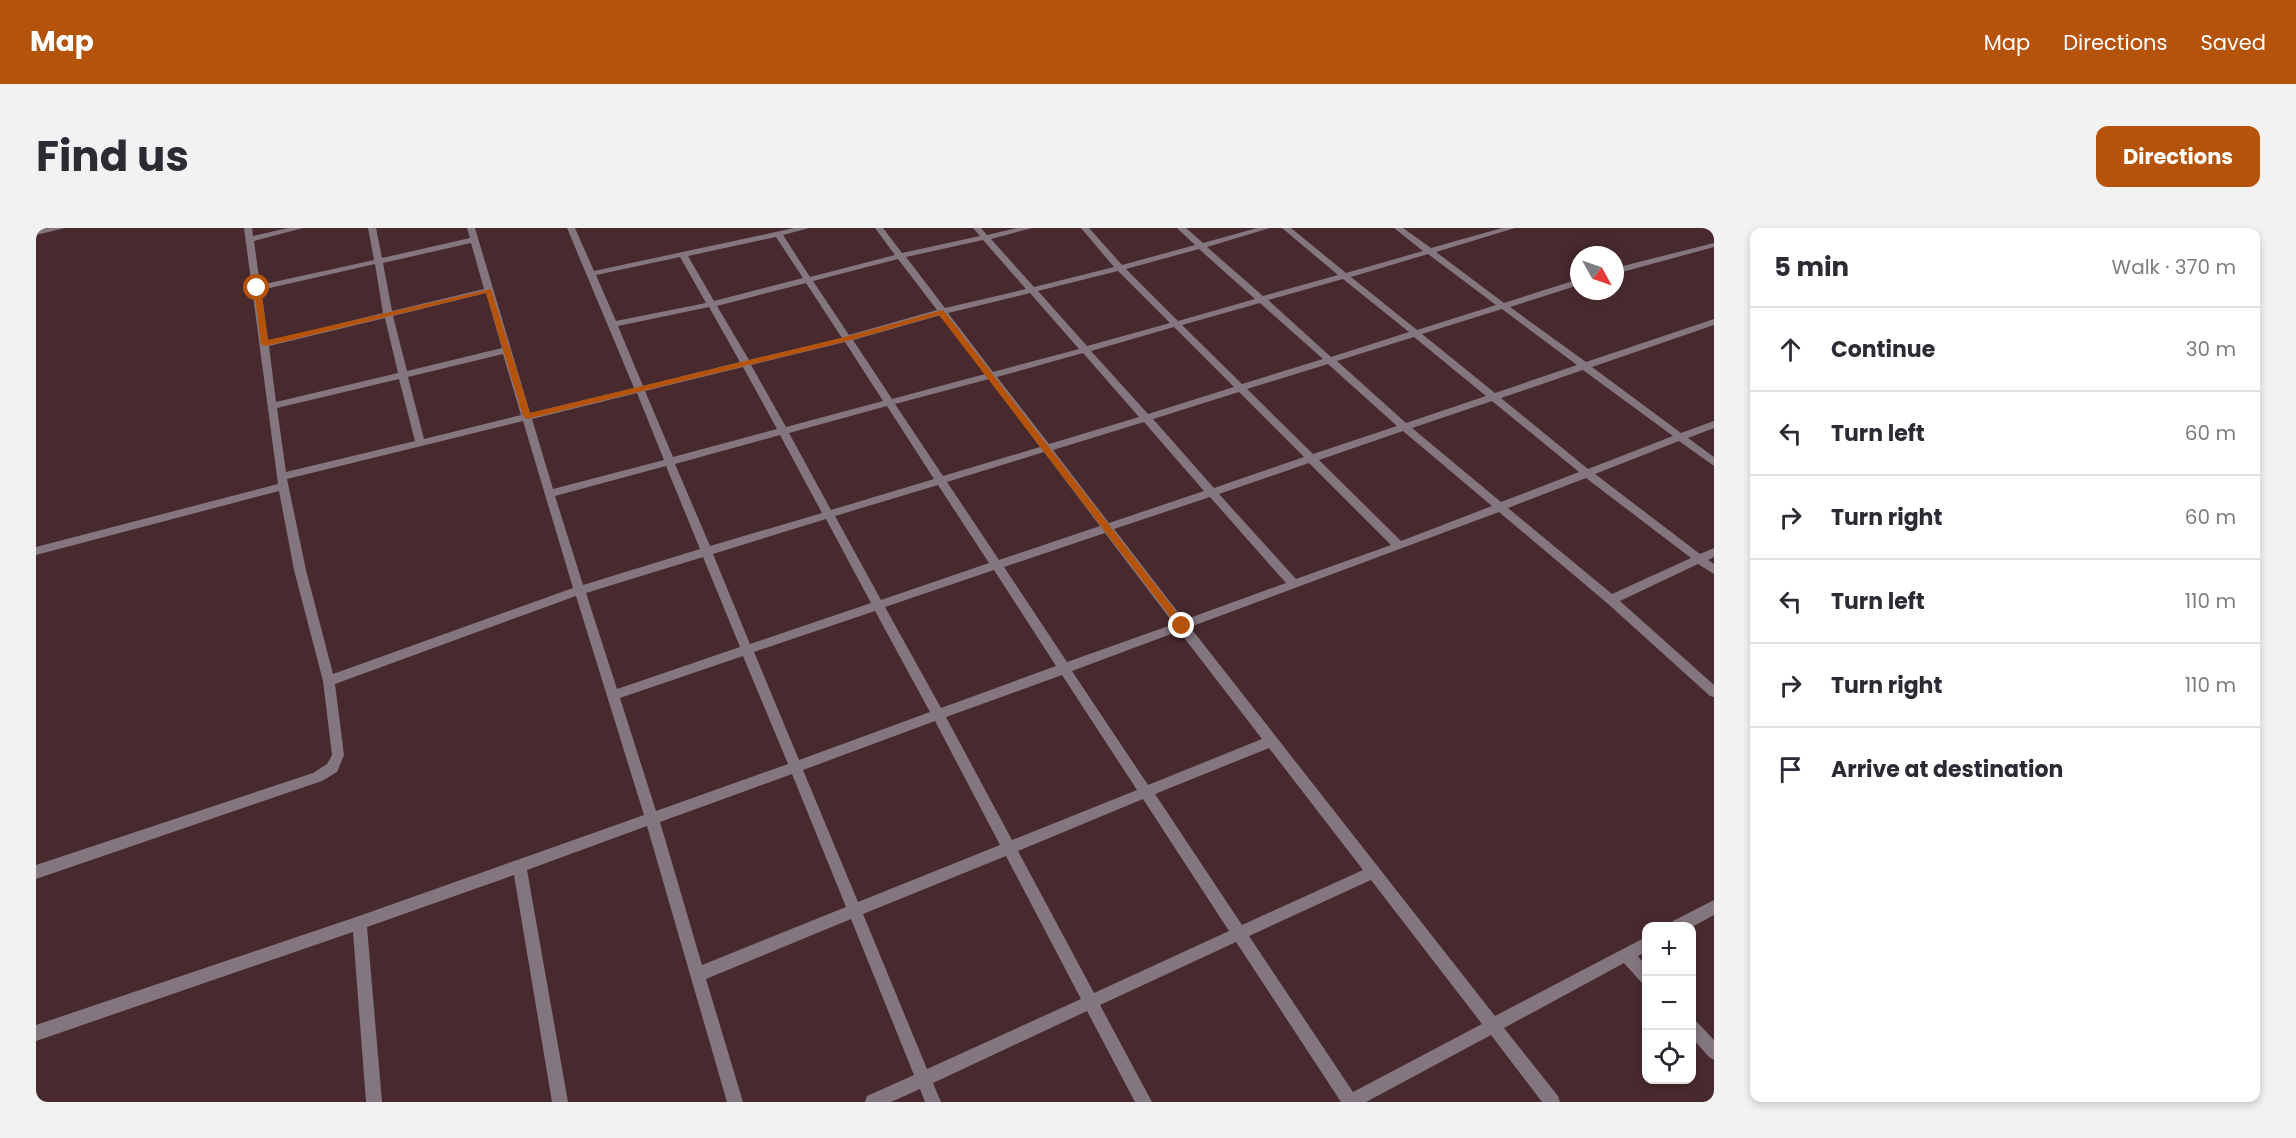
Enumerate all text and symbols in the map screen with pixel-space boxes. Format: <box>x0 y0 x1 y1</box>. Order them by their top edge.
text: Map <box>30 22 94 61</box>
text: Map <box>1984 28 2030 57</box>
text: Directions <box>2063 28 2167 57</box>
text: Saved <box>2200 28 2266 57</box>
button: Directions <box>2096 126 2260 187</box>
text: Find us <box>36 127 189 186</box>
north arrow <box>1570 246 1624 300</box>
text: 5 min <box>1774 249 1849 285</box>
text: Walk · 370 m <box>2112 253 2236 281</box>
route start <box>243 274 269 300</box>
icon: ahead <box>1774 333 1807 366</box>
text: Continue <box>1831 334 1935 365</box>
text: 30 m <box>2186 335 2236 363</box>
icon: left <box>1774 417 1807 450</box>
text: Turn left <box>1831 418 1925 449</box>
text: 60 m <box>2185 419 2236 447</box>
icon: right <box>1774 501 1807 534</box>
text: Turn right <box>1831 502 1942 533</box>
text: 60 m <box>2185 503 2236 531</box>
icon: left <box>1774 585 1807 618</box>
text: Turn left <box>1831 586 1925 617</box>
text: 110 m <box>2185 587 2236 615</box>
route end <box>1168 612 1194 638</box>
icon: right <box>1774 669 1807 702</box>
text: Turn right <box>1831 670 1942 701</box>
text: 110 m <box>2185 671 2236 699</box>
icon: arrive <box>1774 753 1807 786</box>
text: Arrive at destination <box>1831 754 2063 785</box>
map controls <box>1642 922 1696 1084</box>
button: + <box>1642 922 1696 976</box>
button: − <box>1642 976 1696 1030</box>
button: locate <box>1642 1030 1696 1084</box>

